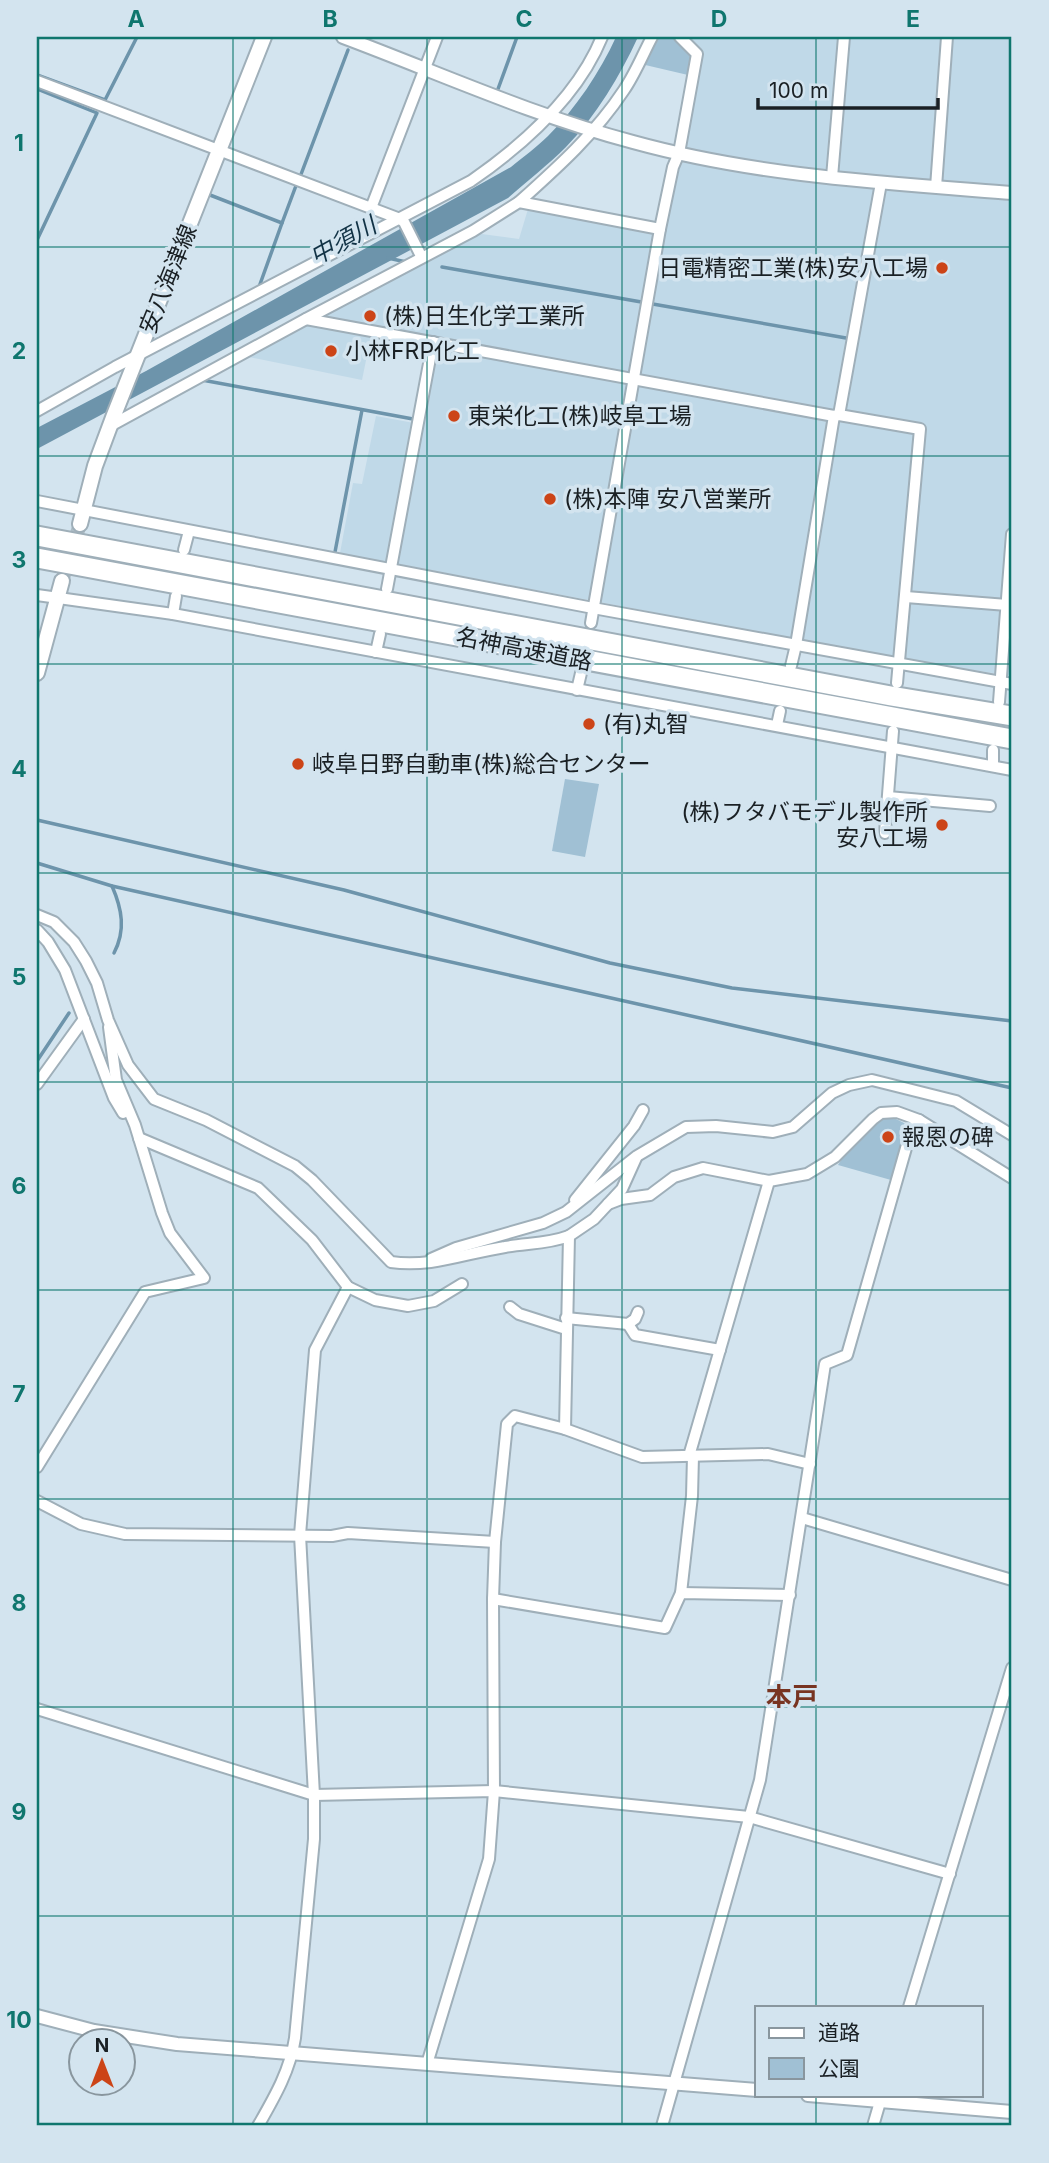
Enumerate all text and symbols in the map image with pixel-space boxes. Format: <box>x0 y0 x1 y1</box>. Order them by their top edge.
text: A <box>127 5 145 33</box>
text: B <box>322 5 338 33</box>
text: C <box>515 5 533 33</box>
text: D <box>711 5 727 33</box>
text: E <box>906 5 920 33</box>
scale bar <box>758 66 939 110</box>
text: 100 m <box>769 78 828 103</box>
text: 1 <box>14 129 24 157</box>
water label: 中須川 <box>304 209 384 271</box>
street label: 安八海津線 <box>133 220 203 338</box>
place label: 日電精密工業(株)安八工場 <box>658 254 928 282</box>
marker: 日電精密工業(株)安八工場 <box>934 260 950 276</box>
place label: (株)日生化学工業所 <box>384 302 585 330</box>
marker: (株)日生化学工業所 <box>362 308 378 324</box>
text: 2 <box>12 337 26 365</box>
place label: 小林FRP化工 <box>345 337 480 365</box>
marker: 小林FRP化工 <box>323 343 339 359</box>
place label: 東栄化工(株)岐阜工場 <box>468 402 692 430</box>
marker: 東栄化工(株)岐阜工場 <box>446 408 462 424</box>
place label: (株)本陣 安八営業所 <box>564 485 771 513</box>
marker: (株)本陣 安八営業所 <box>542 491 558 507</box>
text: 3 <box>12 546 26 574</box>
street label: 名神高速道路 <box>454 622 594 676</box>
place label: (有)丸智 <box>603 710 689 738</box>
marker: (有)丸智 <box>581 716 597 732</box>
place label: 岐阜日野自動車(株)総合センター <box>312 750 651 778</box>
text: 4 <box>11 755 27 783</box>
marker: 岐阜日野自動車(株)総合センター <box>290 756 306 772</box>
place label: (株)フタバモデル製作所 安八工場 <box>681 798 928 852</box>
marker: (株)フタバモデル製作所 安八工場 <box>934 817 950 833</box>
text: 5 <box>12 963 26 991</box>
place label: 報恩の碑 <box>902 1123 994 1151</box>
marker: 報恩の碑 <box>880 1129 896 1145</box>
text: 6 <box>12 1172 26 1200</box>
text: 7 <box>12 1380 26 1408</box>
text: 8 <box>12 1589 26 1617</box>
district label: 本戸 <box>766 1681 818 1712</box>
text: 9 <box>12 1798 26 1826</box>
text: 10 <box>6 2006 32 2034</box>
legend <box>755 2006 982 2096</box>
text: 道路 <box>818 2020 860 2045</box>
north arrow <box>66 2026 136 2096</box>
text: N <box>95 2034 109 2057</box>
text: 公園 <box>818 2056 860 2081</box>

